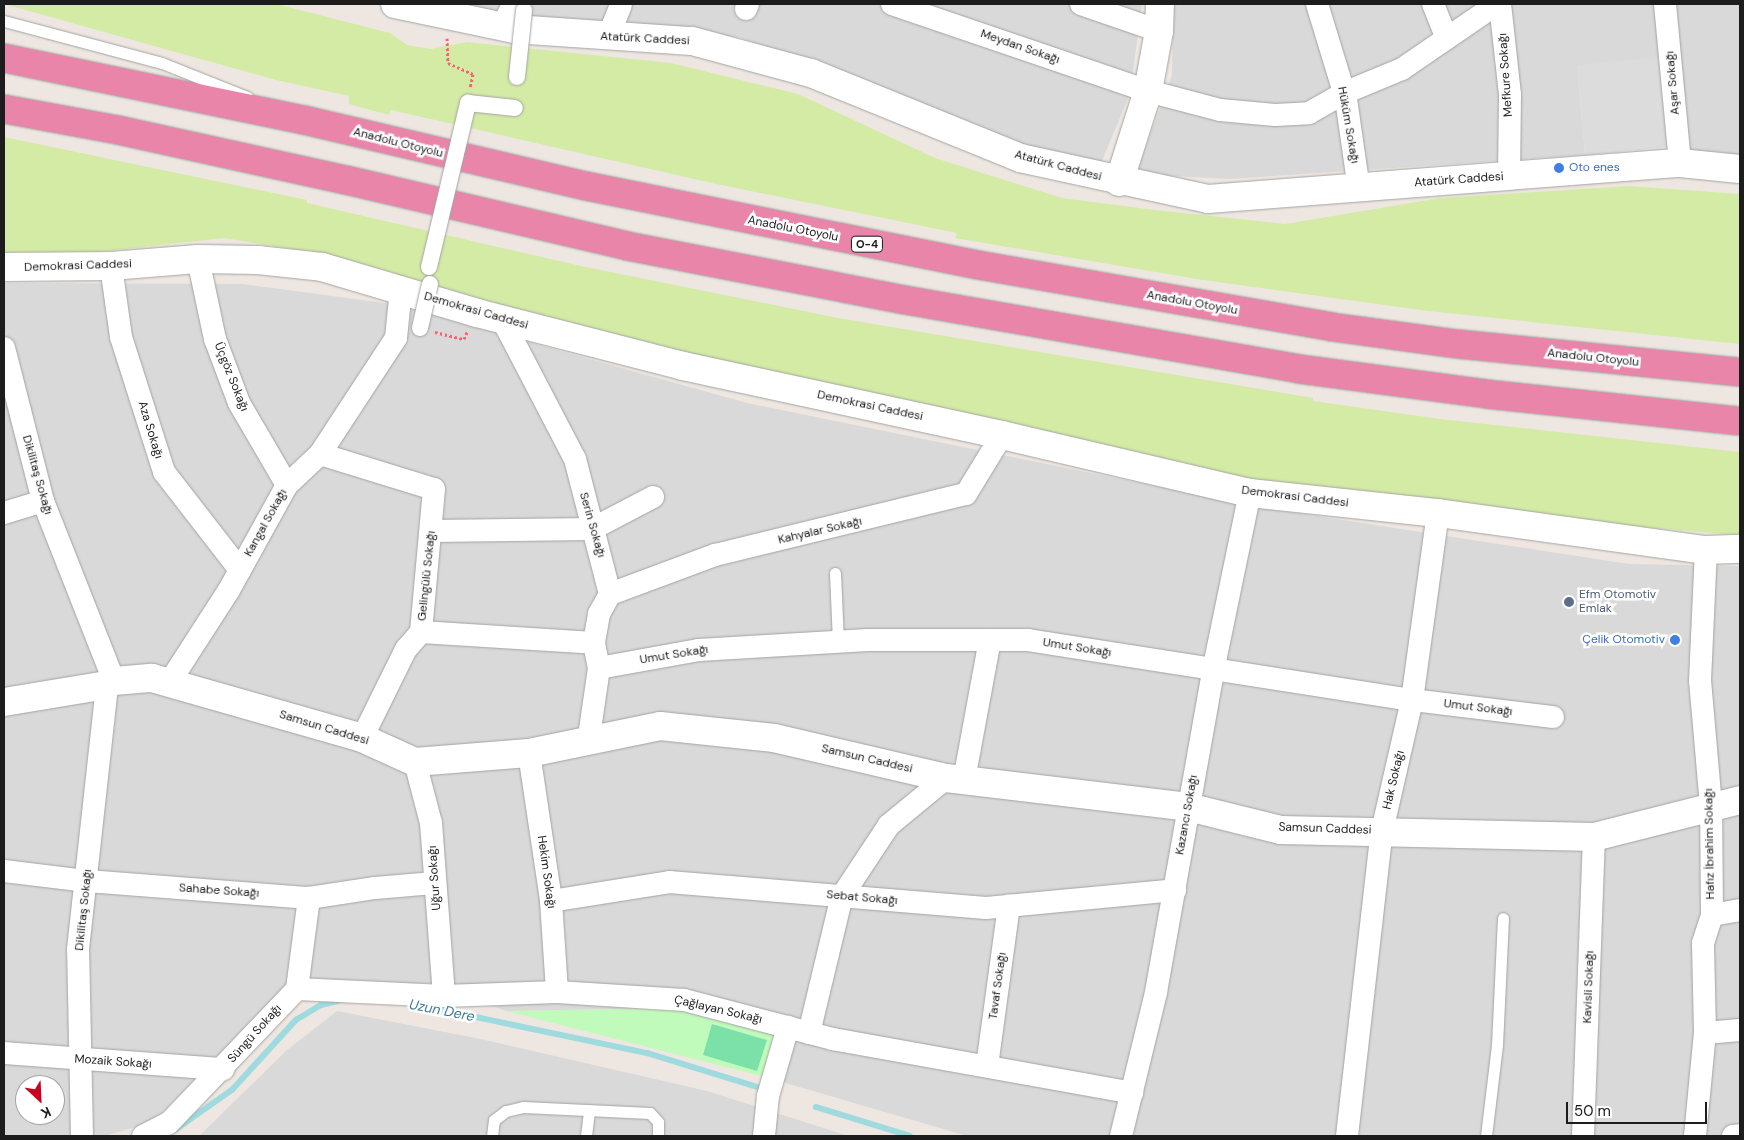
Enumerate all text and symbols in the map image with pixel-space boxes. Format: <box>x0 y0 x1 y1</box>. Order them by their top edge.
street label: Meydan Sokağı <box>978 27 1062 67</box>
street label: Atatürk Caddesi <box>600 29 690 49</box>
street label: Mefkure Sokağı <box>1496 33 1516 117</box>
street label: Aşar Sokağı <box>1663 50 1683 116</box>
street label: Hüküm Sokağı <box>1334 85 1362 165</box>
street label: Anadolu Otoyolu <box>352 125 444 161</box>
street label: Atatürk Caddesi <box>1013 147 1103 185</box>
place label: Oto enes <box>1569 161 1620 175</box>
marker: Oto enes <box>1553 162 1565 174</box>
street label: Atatürk Caddesi <box>1414 170 1504 190</box>
street label: Anadolu Otoyolu <box>746 213 840 245</box>
road number: O-4 <box>851 235 883 252</box>
street label: Demokrasi Caddesi <box>24 257 132 275</box>
street label: Anadolu Otoyolu <box>1145 288 1239 318</box>
street label: Demokrasi Caddesi <box>422 289 530 333</box>
street label: Üçgöz Sokağı <box>211 340 251 414</box>
street label: Anadolu Otoyolu <box>1546 346 1640 370</box>
street label: Demokrasi Caddesi <box>816 388 924 424</box>
street label: Aza Sokağı <box>134 400 166 460</box>
street label: Dikilitaş Sokağı <box>19 434 55 516</box>
street label: Demokrasi Caddesi <box>1241 483 1349 511</box>
street label: Kangal Sokağı <box>241 487 291 559</box>
street label: Serin Sokağı <box>576 491 608 559</box>
street label: Kahyalar Sokağı <box>777 514 863 548</box>
street label: Gelingülü Sokağı <box>415 530 439 622</box>
place label: Efm Otomotiv Emlak <box>1579 588 1656 616</box>
marker: Efm Otomotiv Emlak <box>1563 596 1575 608</box>
place label: Çelik Otomotiv <box>1582 633 1665 647</box>
marker: Çelik Otomotiv <box>1669 634 1681 646</box>
street label: Umut Sokağı <box>1042 635 1112 661</box>
street label: Umut Sokağı <box>639 642 709 668</box>
street label: Umut Sokağı <box>1443 697 1513 719</box>
street label: Samsun Caddesi <box>277 708 371 748</box>
street label: Samsun Caddesi <box>820 742 914 776</box>
street label: Hak Sokağı <box>1380 749 1408 811</box>
street label: Kazancı Sokağı <box>1173 774 1201 856</box>
street label: Hafız İbrahim Sokağı <box>1702 788 1718 900</box>
street label: Samsun Caddesi <box>1278 820 1372 838</box>
street label: Hekim Sokağı <box>534 834 558 910</box>
street label: Uğur Sokağı <box>426 845 444 911</box>
street label: Dikilitaş Sokağı <box>73 868 95 952</box>
street label: Sahabe Sokağı <box>178 881 260 901</box>
street label: Sebat Sokağı <box>826 888 898 908</box>
street label: Kavisli Sokağı <box>1581 950 1597 1024</box>
street label: Tavaf Sokağı <box>986 951 1010 1021</box>
street label: Çağlayan Sokağı <box>673 993 763 1027</box>
water label: Uzun Dere <box>408 995 476 1025</box>
street label: Süngü Sokağı <box>225 1002 285 1066</box>
street label: Mozaik Sokağı <box>74 1052 152 1072</box>
north arrow <box>15 1075 65 1125</box>
scale bar <box>1569 1092 1710 1124</box>
text: 50 m <box>1574 1101 1611 1121</box>
text: K <box>38 1103 54 1123</box>

